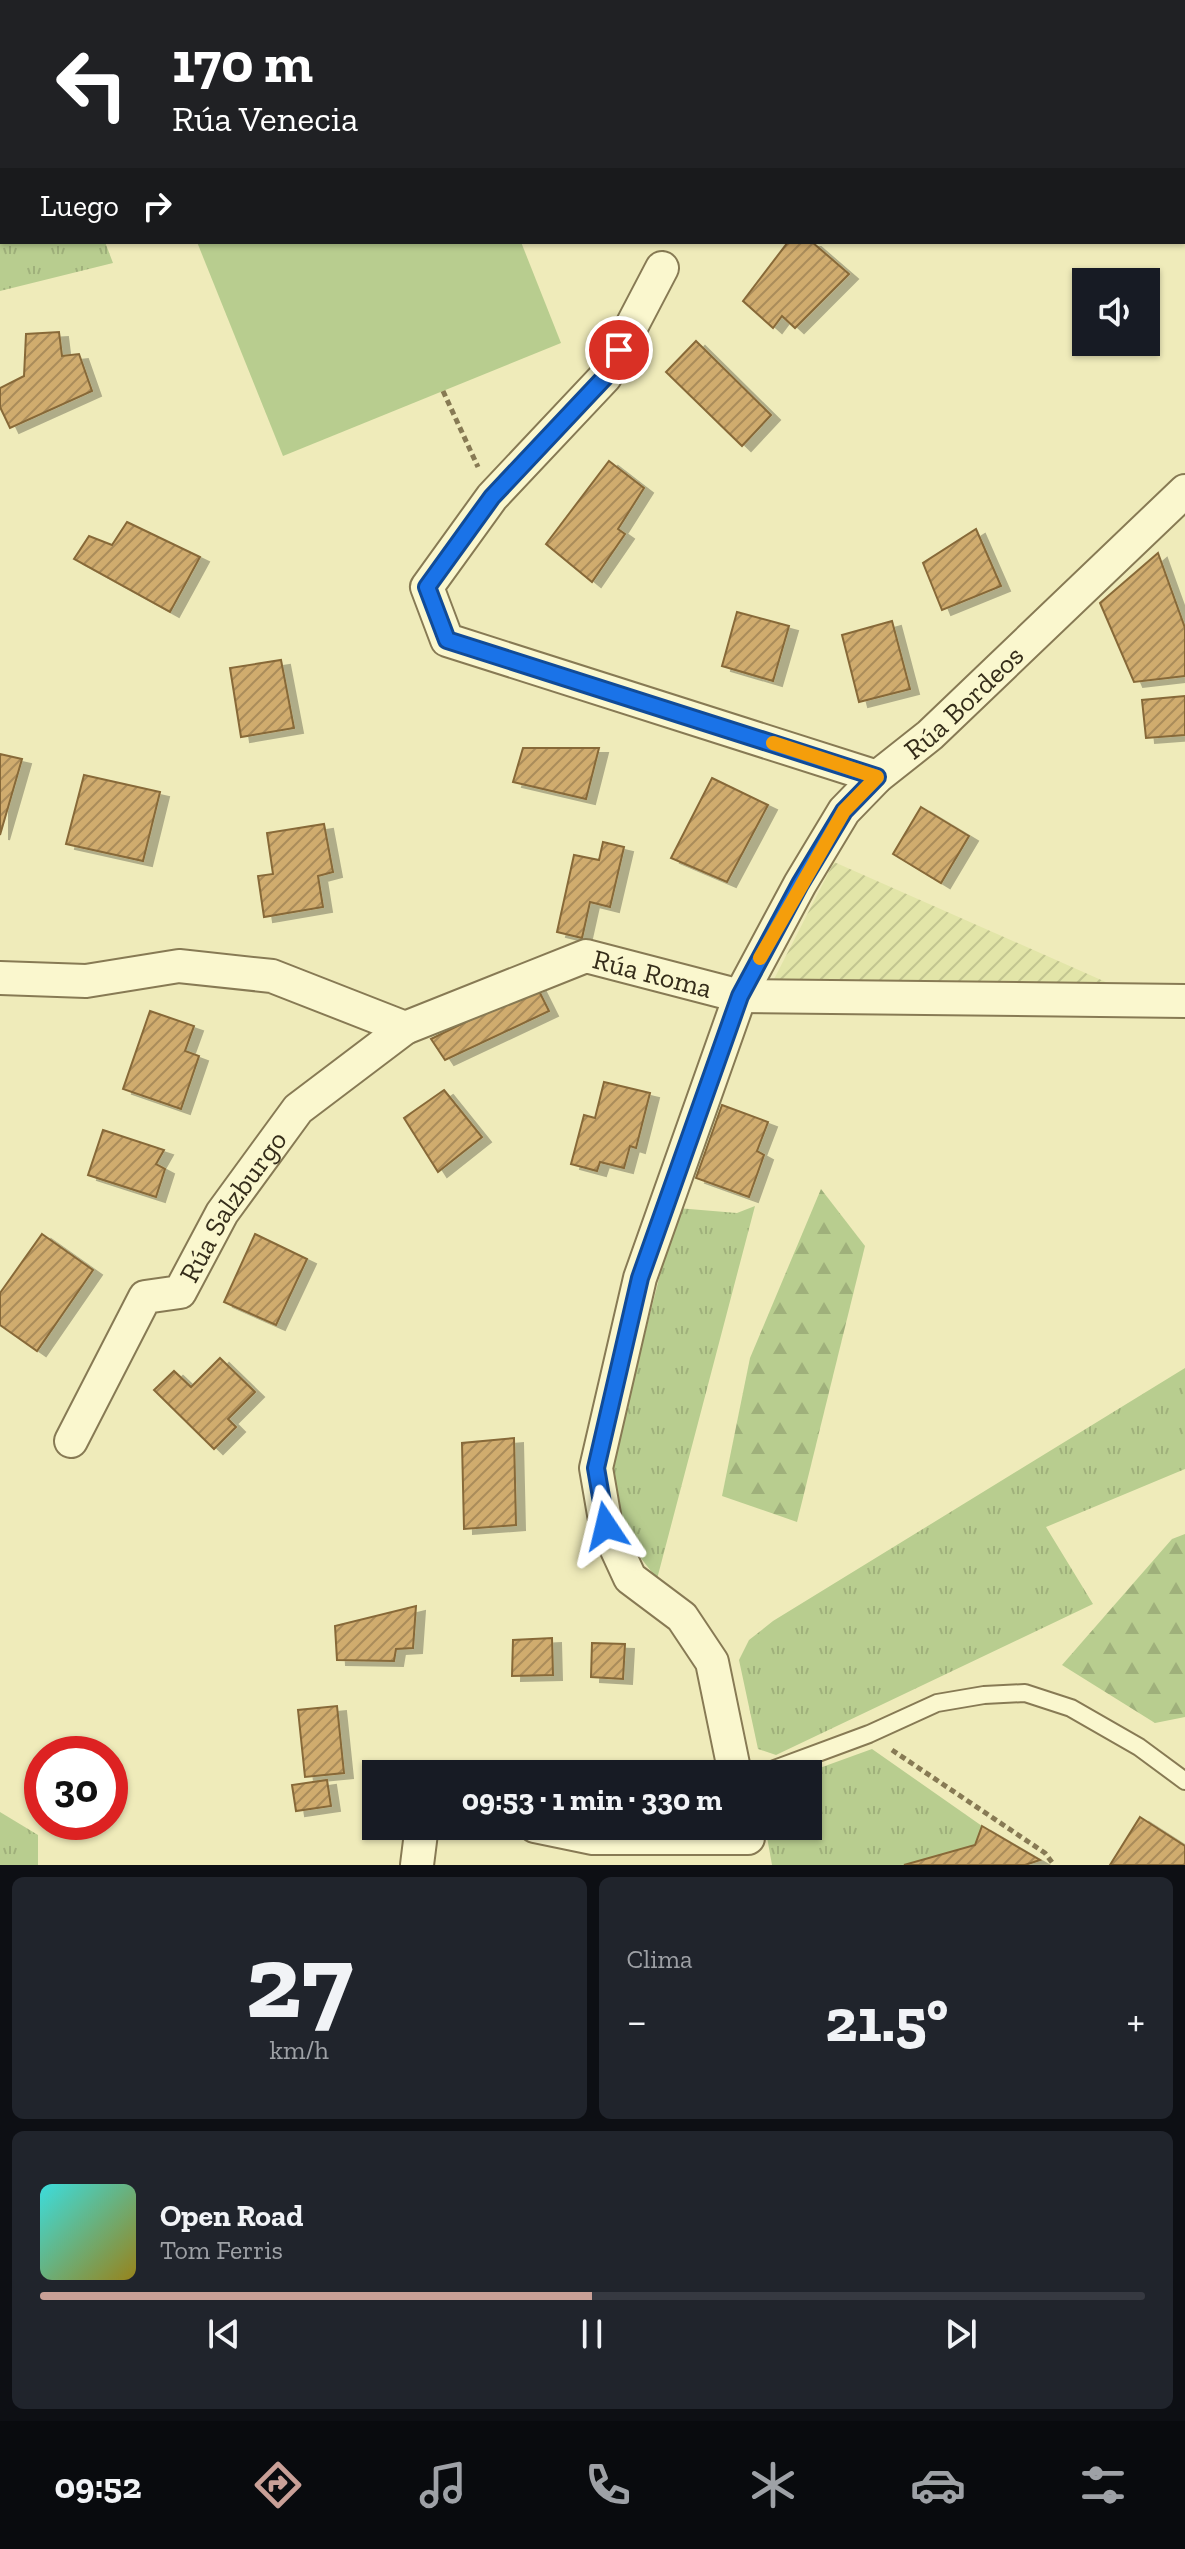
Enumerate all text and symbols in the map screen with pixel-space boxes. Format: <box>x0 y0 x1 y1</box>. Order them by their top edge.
text: 170 m <box>172 29 313 96</box>
icon: left <box>40 32 144 136</box>
text: Rúa Venecia <box>172 97 358 140</box>
icon: right <box>135 184 179 228</box>
text: Luego <box>40 188 119 224</box>
map controls <box>1072 268 1160 356</box>
button: sound <box>1072 268 1160 356</box>
pin <box>585 316 653 384</box>
icon: arrive <box>597 328 641 372</box>
street label: Rúa Bordeos <box>898 639 1030 766</box>
street label: Rúa Roma <box>589 942 716 1005</box>
street label: Rúa Salzburgo <box>172 1124 294 1288</box>
position arrow <box>564 1484 648 1568</box>
speed limit sign: 30 <box>24 1736 128 1840</box>
text: 09:53 · 1 min · 330 m <box>462 1782 722 1818</box>
text: 27 <box>246 1919 353 2044</box>
text: Clima <box>627 1943 693 1975</box>
text: 21.5° <box>825 1984 948 2056</box>
text: − <box>627 1994 647 2047</box>
text: + <box>1126 1994 1145 2047</box>
text: km/h <box>270 2034 329 2066</box>
text: Open Road <box>160 2198 303 2234</box>
text: Tom Ferris <box>160 2234 283 2266</box>
icon: previous <box>202 2312 246 2356</box>
icon: pause <box>570 2312 614 2356</box>
icon: next <box>939 2312 983 2356</box>
icon: directions <box>250 2457 306 2513</box>
icon: music <box>415 2457 471 2513</box>
icon: phone <box>580 2457 636 2513</box>
icon: climate <box>745 2457 801 2513</box>
icon: car <box>910 2457 966 2513</box>
icon: filters <box>1075 2457 1131 2513</box>
text: 09:52 <box>54 2464 141 2507</box>

